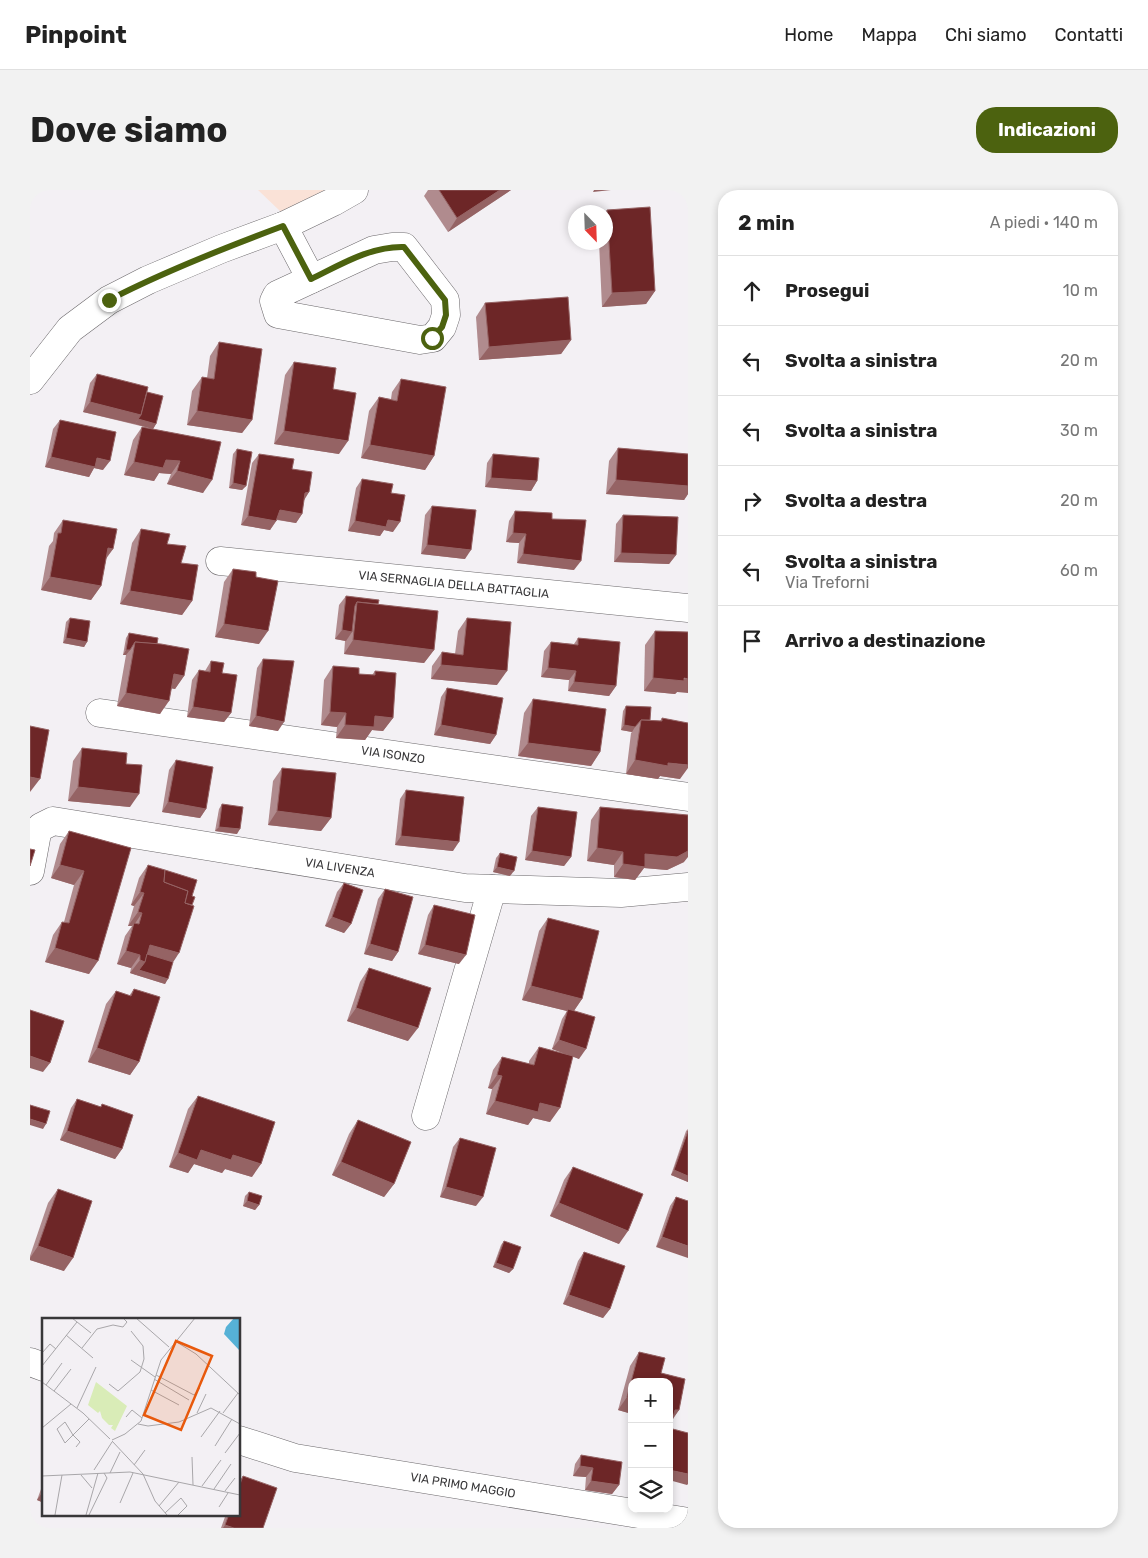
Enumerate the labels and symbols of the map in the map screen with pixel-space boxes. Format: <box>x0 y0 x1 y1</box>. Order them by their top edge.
north arrow <box>568 205 613 250</box>
route end <box>98 289 121 312</box>
route start <box>421 327 444 350</box>
street label: VIA SERNAGLIA DELLA BATTAGLIA <box>358 568 550 601</box>
street label: VIA ISONZO <box>360 743 426 766</box>
street label: VIA LIVENZA <box>304 855 376 880</box>
inset map <box>42 1318 240 1516</box>
street label: VIA PRIMO MAGGIO <box>409 1470 517 1501</box>

